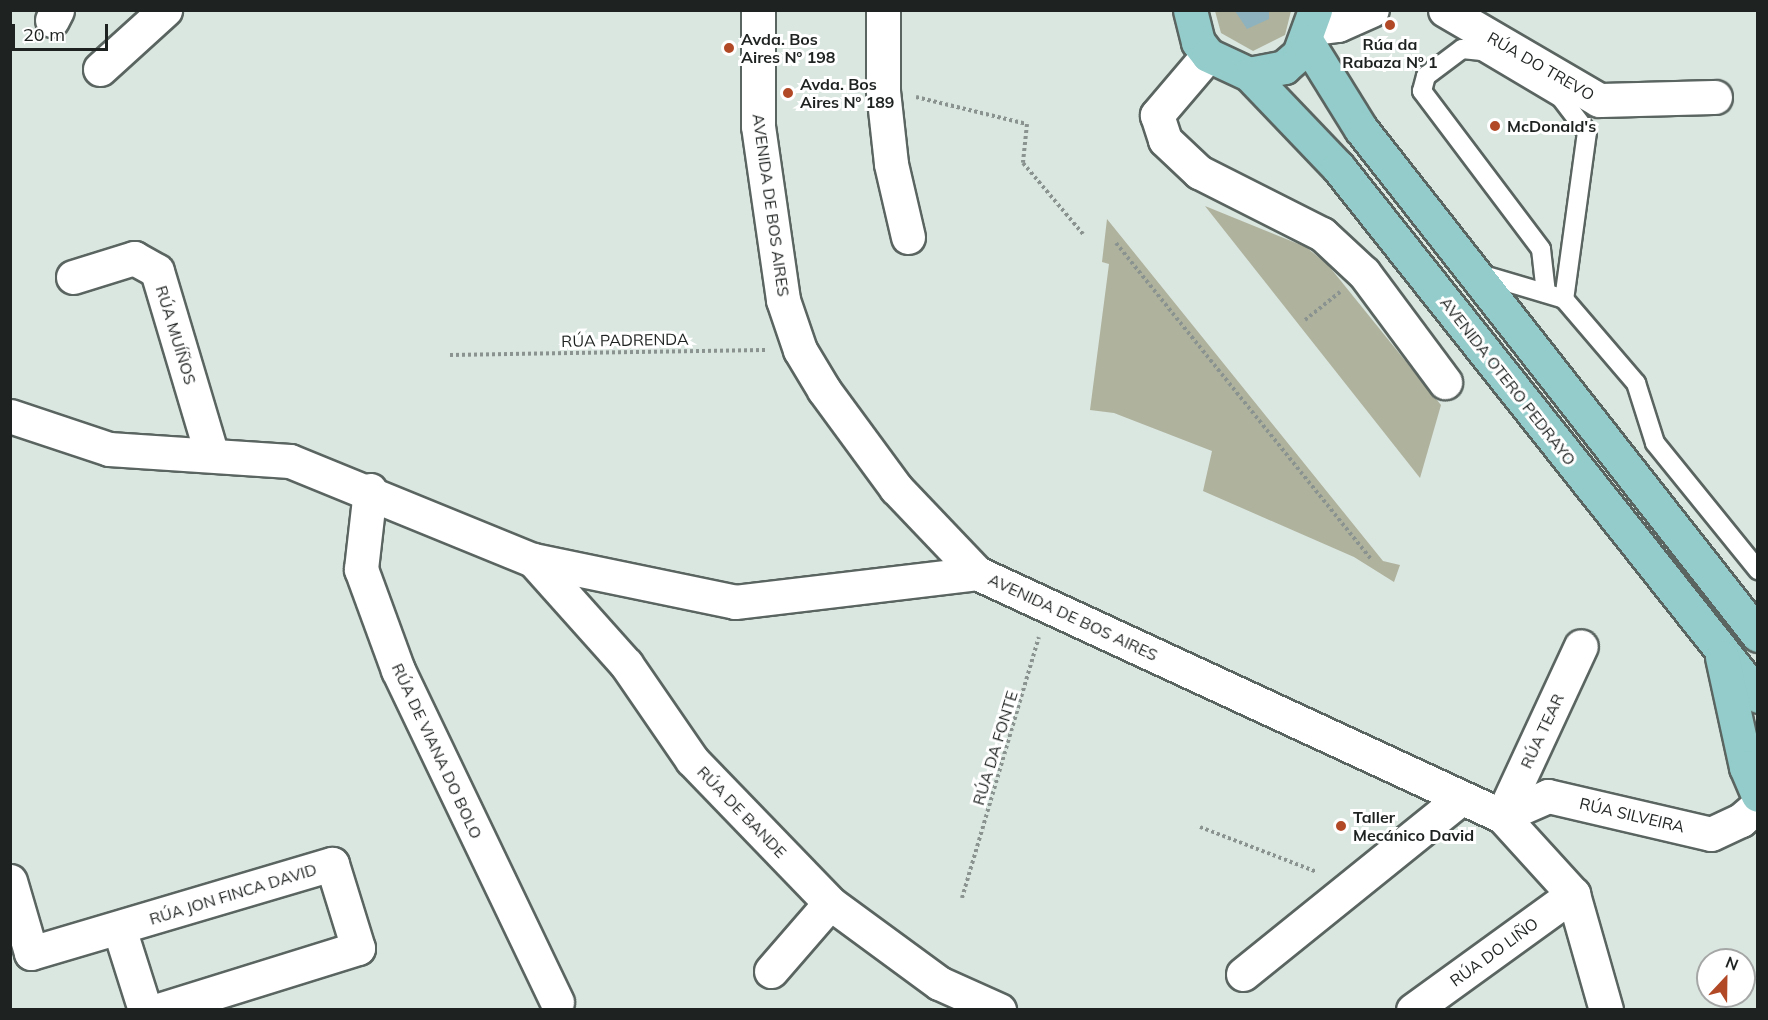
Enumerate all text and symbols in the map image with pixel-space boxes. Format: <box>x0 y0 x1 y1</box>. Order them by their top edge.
scale bar <box>15 12 111 50</box>
marker: Rúa da Rabaza Nº 1 <box>1383 18 1397 32</box>
text: 20 m <box>23 23 65 46</box>
street label: RÚA DO TREVO <box>1484 28 1598 104</box>
place label: Avda. Bos Aires Nº 198 <box>741 29 835 67</box>
place label: Rúa da Rabaza Nº 1 <box>1342 34 1438 72</box>
marker: Avda. Bos Aires Nº 198 <box>722 41 736 55</box>
place label: Avda. Bos Aires Nº 189 <box>800 74 894 112</box>
marker: Avda. Bos Aires Nº 189 <box>781 86 795 100</box>
street label: AVENIDA DE BOS AIRES <box>749 112 793 298</box>
place label: McDonald's <box>1507 116 1596 136</box>
marker: McDonald's <box>1488 119 1502 133</box>
street label: RÚA MUÍÑOS <box>152 283 200 387</box>
street label: AVENIDA OTERO PEDRAYO <box>1436 293 1580 469</box>
street label: RÚA PADRENDA <box>561 329 689 351</box>
street label: AVENIDA DE BOS AIRES <box>985 569 1161 665</box>
street label: RÚA DE VIANA DO BOLO <box>388 660 486 842</box>
street label: RÚA DA FONTE <box>969 689 1021 807</box>
street label: RÚA TEAR <box>1516 691 1568 771</box>
street label: RÚA DE BANDE <box>693 762 791 862</box>
street label: RÚA SILVEIRA <box>1578 794 1686 836</box>
place label: Taller Mecánico David <box>1353 807 1474 845</box>
marker: Taller Mecánico David <box>1334 819 1348 833</box>
street label: RÚA JON FINCA DAVID <box>147 859 319 929</box>
street label: RÚA DO LIÑO <box>1446 914 1542 990</box>
north arrow <box>1696 948 1756 1008</box>
text: N <box>1723 952 1741 975</box>

